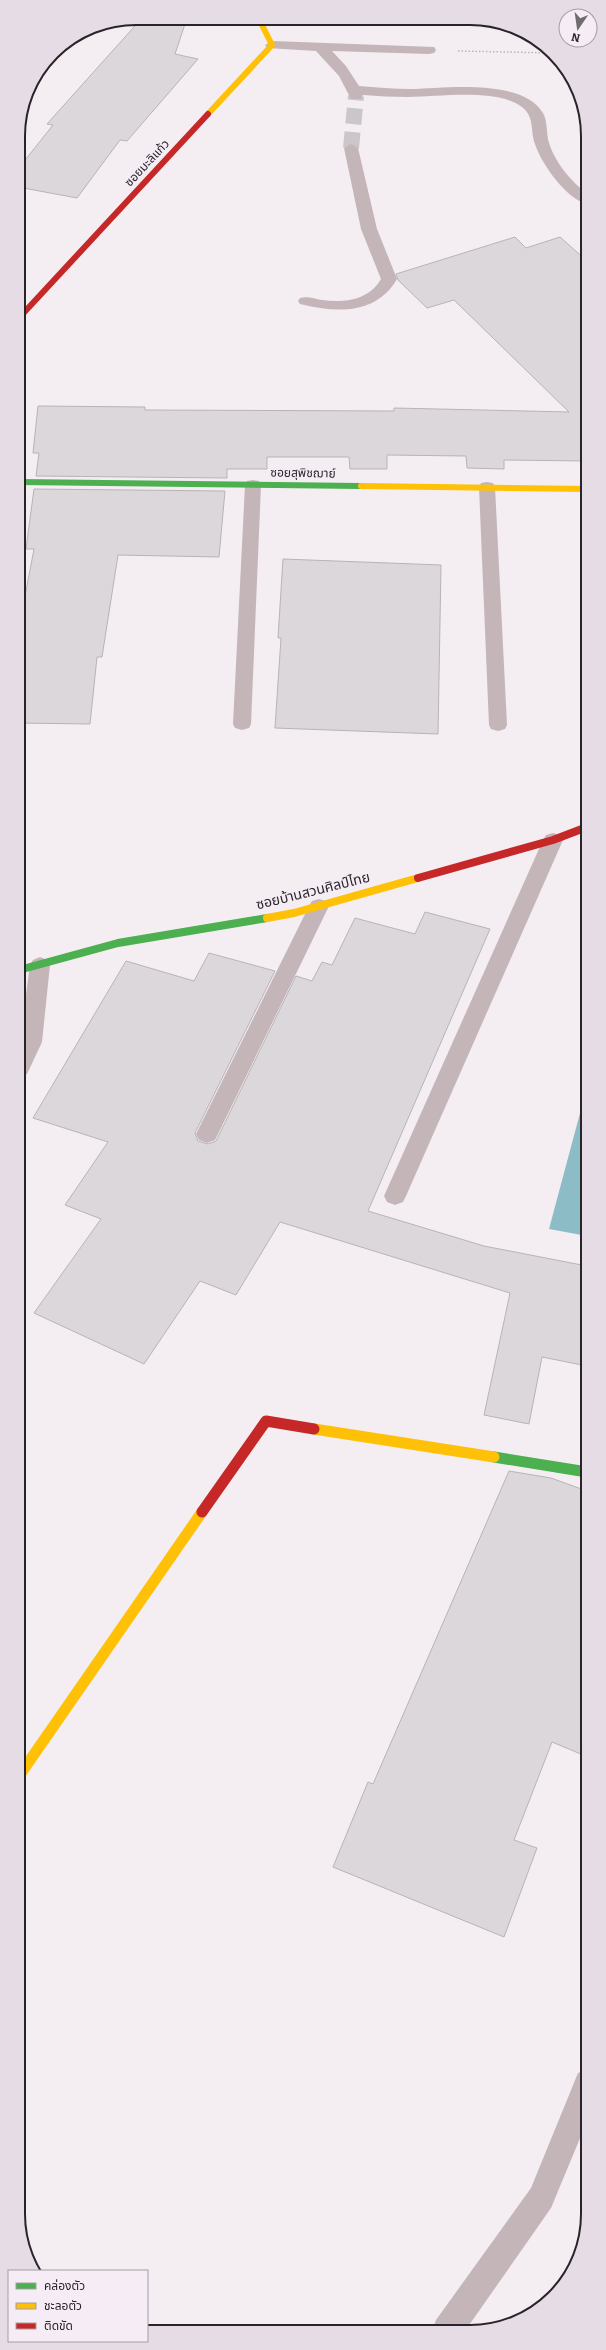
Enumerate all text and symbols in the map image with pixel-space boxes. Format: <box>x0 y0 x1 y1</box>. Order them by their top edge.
north arrow <box>558 8 598 48</box>
text: N <box>570 30 581 45</box>
street label: ซอยมะลิแก้ว <box>122 137 172 189</box>
street label: ซอยสุพิชฌาย์ <box>270 465 336 481</box>
street label: ซอยบ้านสวนศิลป์ไทย <box>254 869 372 913</box>
legend <box>8 2270 148 2342</box>
text: คล่องตัว <box>44 2279 85 2293</box>
text: ชะลอตัว <box>44 2299 82 2313</box>
text: ติดขัด <box>44 2319 73 2333</box>

